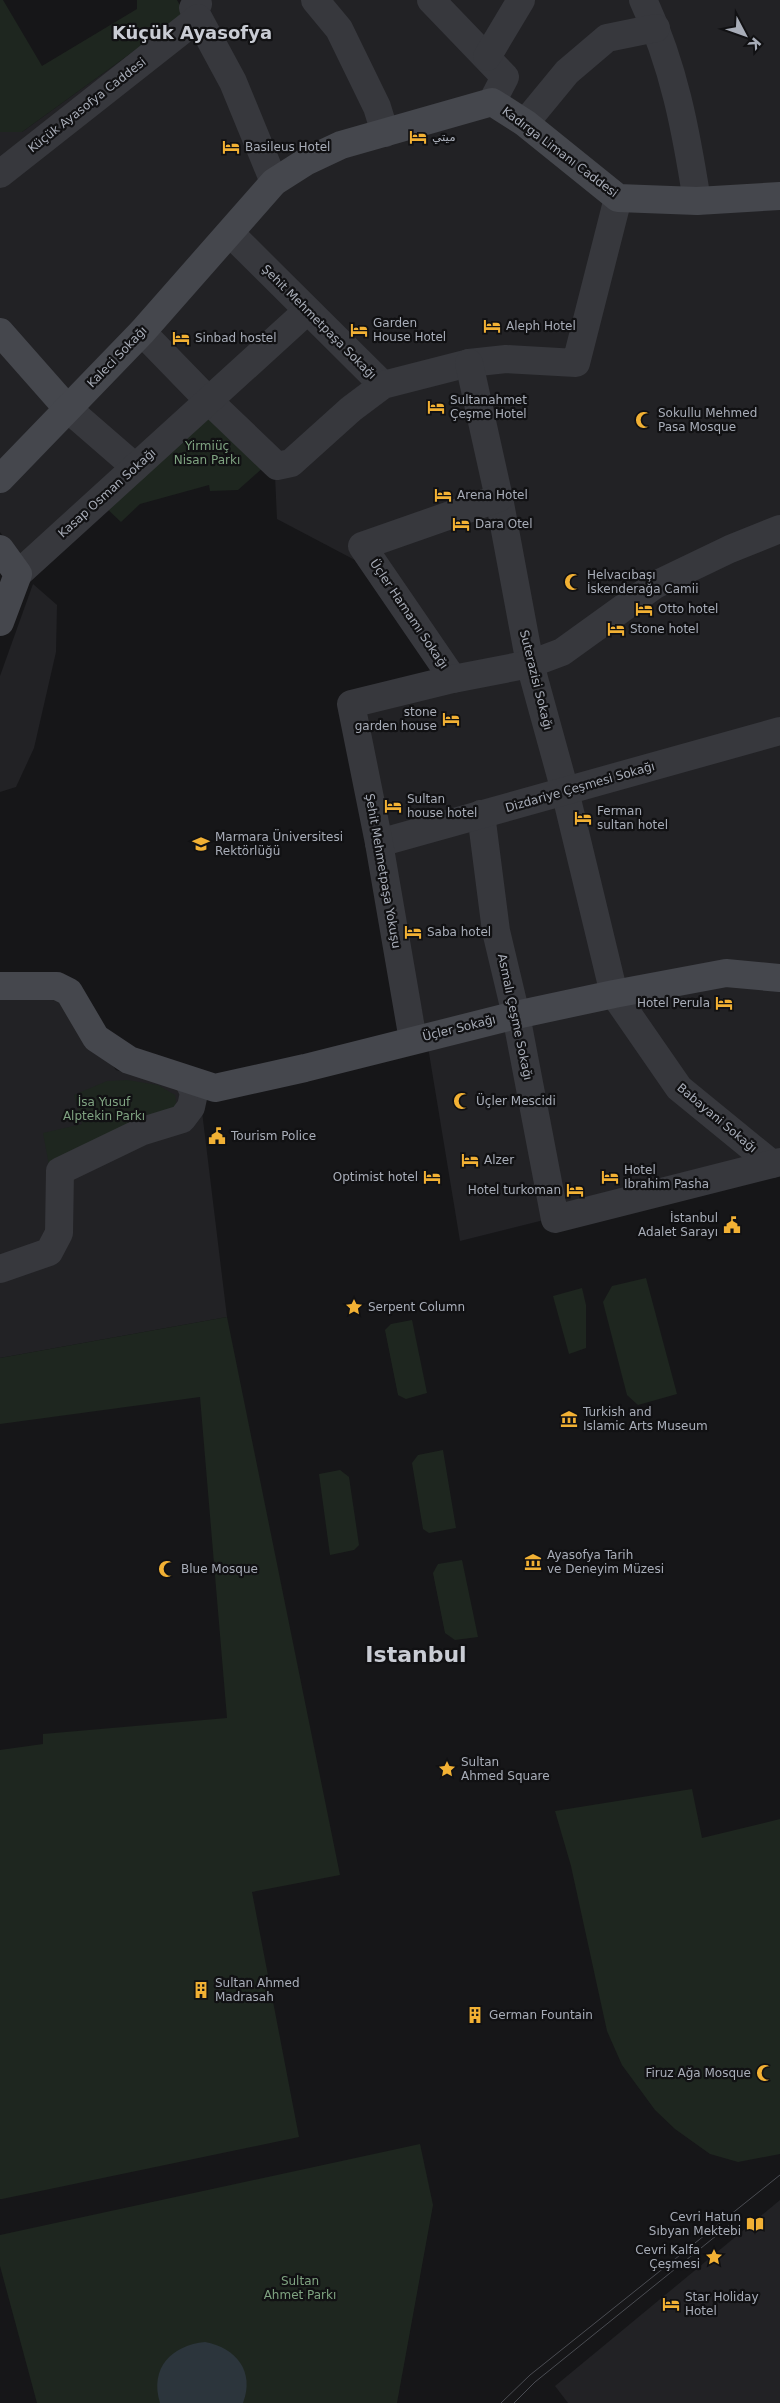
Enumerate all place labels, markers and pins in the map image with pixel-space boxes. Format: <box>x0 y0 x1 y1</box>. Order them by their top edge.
hotel icon: ميتي <box>408 127 428 147</box>
place label: ميتي <box>432 130 456 144</box>
hotel icon: Basileus Hotel <box>221 137 241 157</box>
place label: Basileus Hotel <box>245 140 330 154</box>
place label: Garden House Hotel <box>373 316 446 344</box>
hotel icon: Aleph Hotel <box>482 316 502 336</box>
place label: Aleph Hotel <box>506 319 576 333</box>
hotel icon: Garden House Hotel <box>349 320 369 340</box>
hotel icon: Sinbad hostel <box>171 328 191 348</box>
place label: Sinbad hostel <box>195 331 277 345</box>
place label: Sultanahmet Çeşme Hotel <box>450 393 527 421</box>
hotel icon: Sultanahmet Çeşme Hotel <box>426 397 446 417</box>
place label: Sokullu Mehmed Pasa Mosque <box>658 406 757 434</box>
mosque icon: Sokullu Mehmed Pasa Mosque <box>634 410 654 430</box>
hotel icon: Arena Hotel <box>433 485 453 505</box>
place label: Arena Hotel <box>457 488 528 502</box>
hotel icon: Dara Otel <box>451 514 471 534</box>
place label: Dara Otel <box>475 517 533 531</box>
place label: Helvacıbaşı İskenderağa Camii <box>587 568 698 596</box>
mosque icon: Helvacıbaşı İskenderağa Camii <box>563 572 583 592</box>
hotel icon: Otto hotel <box>634 599 654 619</box>
place label: Otto hotel <box>658 602 718 616</box>
hotel icon: Stone hotel <box>606 619 626 639</box>
place label: Stone hotel <box>630 622 699 636</box>
place label: stone garden house <box>355 705 437 733</box>
hotel icon: stone garden house <box>441 709 461 729</box>
place label: Sultan house hotel <box>407 792 477 820</box>
hotel icon: Sultan house hotel <box>383 796 403 816</box>
place label: Ferman sultan hotel <box>597 804 668 832</box>
hotel icon: Ferman sultan hotel <box>573 808 593 828</box>
place label: Marmara Üniversitesi Rektörlüğü <box>215 828 343 858</box>
school or university icon: Marmara Üniversitesi Rektörlüğü <box>191 834 211 854</box>
hotel icon: Saba hotel <box>403 922 423 942</box>
place label: Saba hotel <box>427 925 491 939</box>
hotel icon: Hotel Perula <box>714 993 734 1013</box>
place label: Hotel Perula <box>637 996 710 1010</box>
mosque icon: Üçler Mescidi <box>452 1091 472 1111</box>
place label: Üçler Mescidi <box>476 1092 556 1108</box>
public building icon: Tourism Police <box>207 1126 227 1146</box>
place label: Tourism Police <box>230 1129 316 1143</box>
hotel icon: Alzer <box>460 1150 480 1170</box>
place label: Alzer <box>484 1153 514 1167</box>
place label: Hotel Ibrahim Pasha <box>624 1163 709 1191</box>
hotel icon: Optimist hotel <box>422 1167 442 1187</box>
hotel icon: Hotel Ibrahim Pasha <box>600 1167 620 1187</box>
place label: Optimist hotel <box>333 1170 418 1184</box>
hotel icon: Hotel turkoman <box>565 1180 585 1200</box>
place label: Hotel turkoman <box>468 1183 561 1197</box>
place label: İstanbul Adalet Sarayı <box>638 1210 718 1239</box>
public building icon: İstanbul Adalet Sarayı <box>722 1215 742 1235</box>
place icon: Serpent Column <box>344 1297 364 1317</box>
place label: Serpent Column <box>368 1300 465 1314</box>
place label: Turkish and Islamic Arts Museum <box>582 1405 708 1433</box>
museum icon: Turkish and Islamic Arts Museum <box>559 1409 579 1429</box>
place label: Ayasofya Tarih ve Deneyim Müzesi <box>547 1548 664 1576</box>
museum icon: Ayasofya Tarih ve Deneyim Müzesi <box>523 1552 543 1572</box>
mosque icon: Blue Mosque <box>157 1559 177 1579</box>
place label: Blue Mosque <box>181 1562 258 1576</box>
place label: Sultan Ahmed Square <box>461 1755 550 1783</box>
place icon: Sultan Ahmed Square <box>437 1759 457 1779</box>
place label: Sultan Ahmed Madrasah <box>215 1976 300 2004</box>
building icon: Sultan Ahmed Madrasah <box>191 1980 211 2000</box>
building icon: German Fountain <box>465 2005 485 2025</box>
place label: German Fountain <box>489 2008 593 2022</box>
mosque icon: Firuz Ağa Mosque <box>755 2063 775 2083</box>
place label: Firuz Ağa Mosque <box>645 2066 751 2080</box>
place label: Cevri Hatun Sıbyan Mektebi <box>649 2210 741 2238</box>
library icon: Cevri Hatun Sıbyan Mektebi <box>745 2214 765 2234</box>
place label: Cevri Kalfa Çeşmesi <box>635 2243 700 2271</box>
place icon: Cevri Kalfa Çeşmesi <box>704 2247 724 2267</box>
place label: Star Holiday Hotel <box>685 2290 759 2318</box>
hotel icon: Star Holiday Hotel <box>661 2294 681 2314</box>

